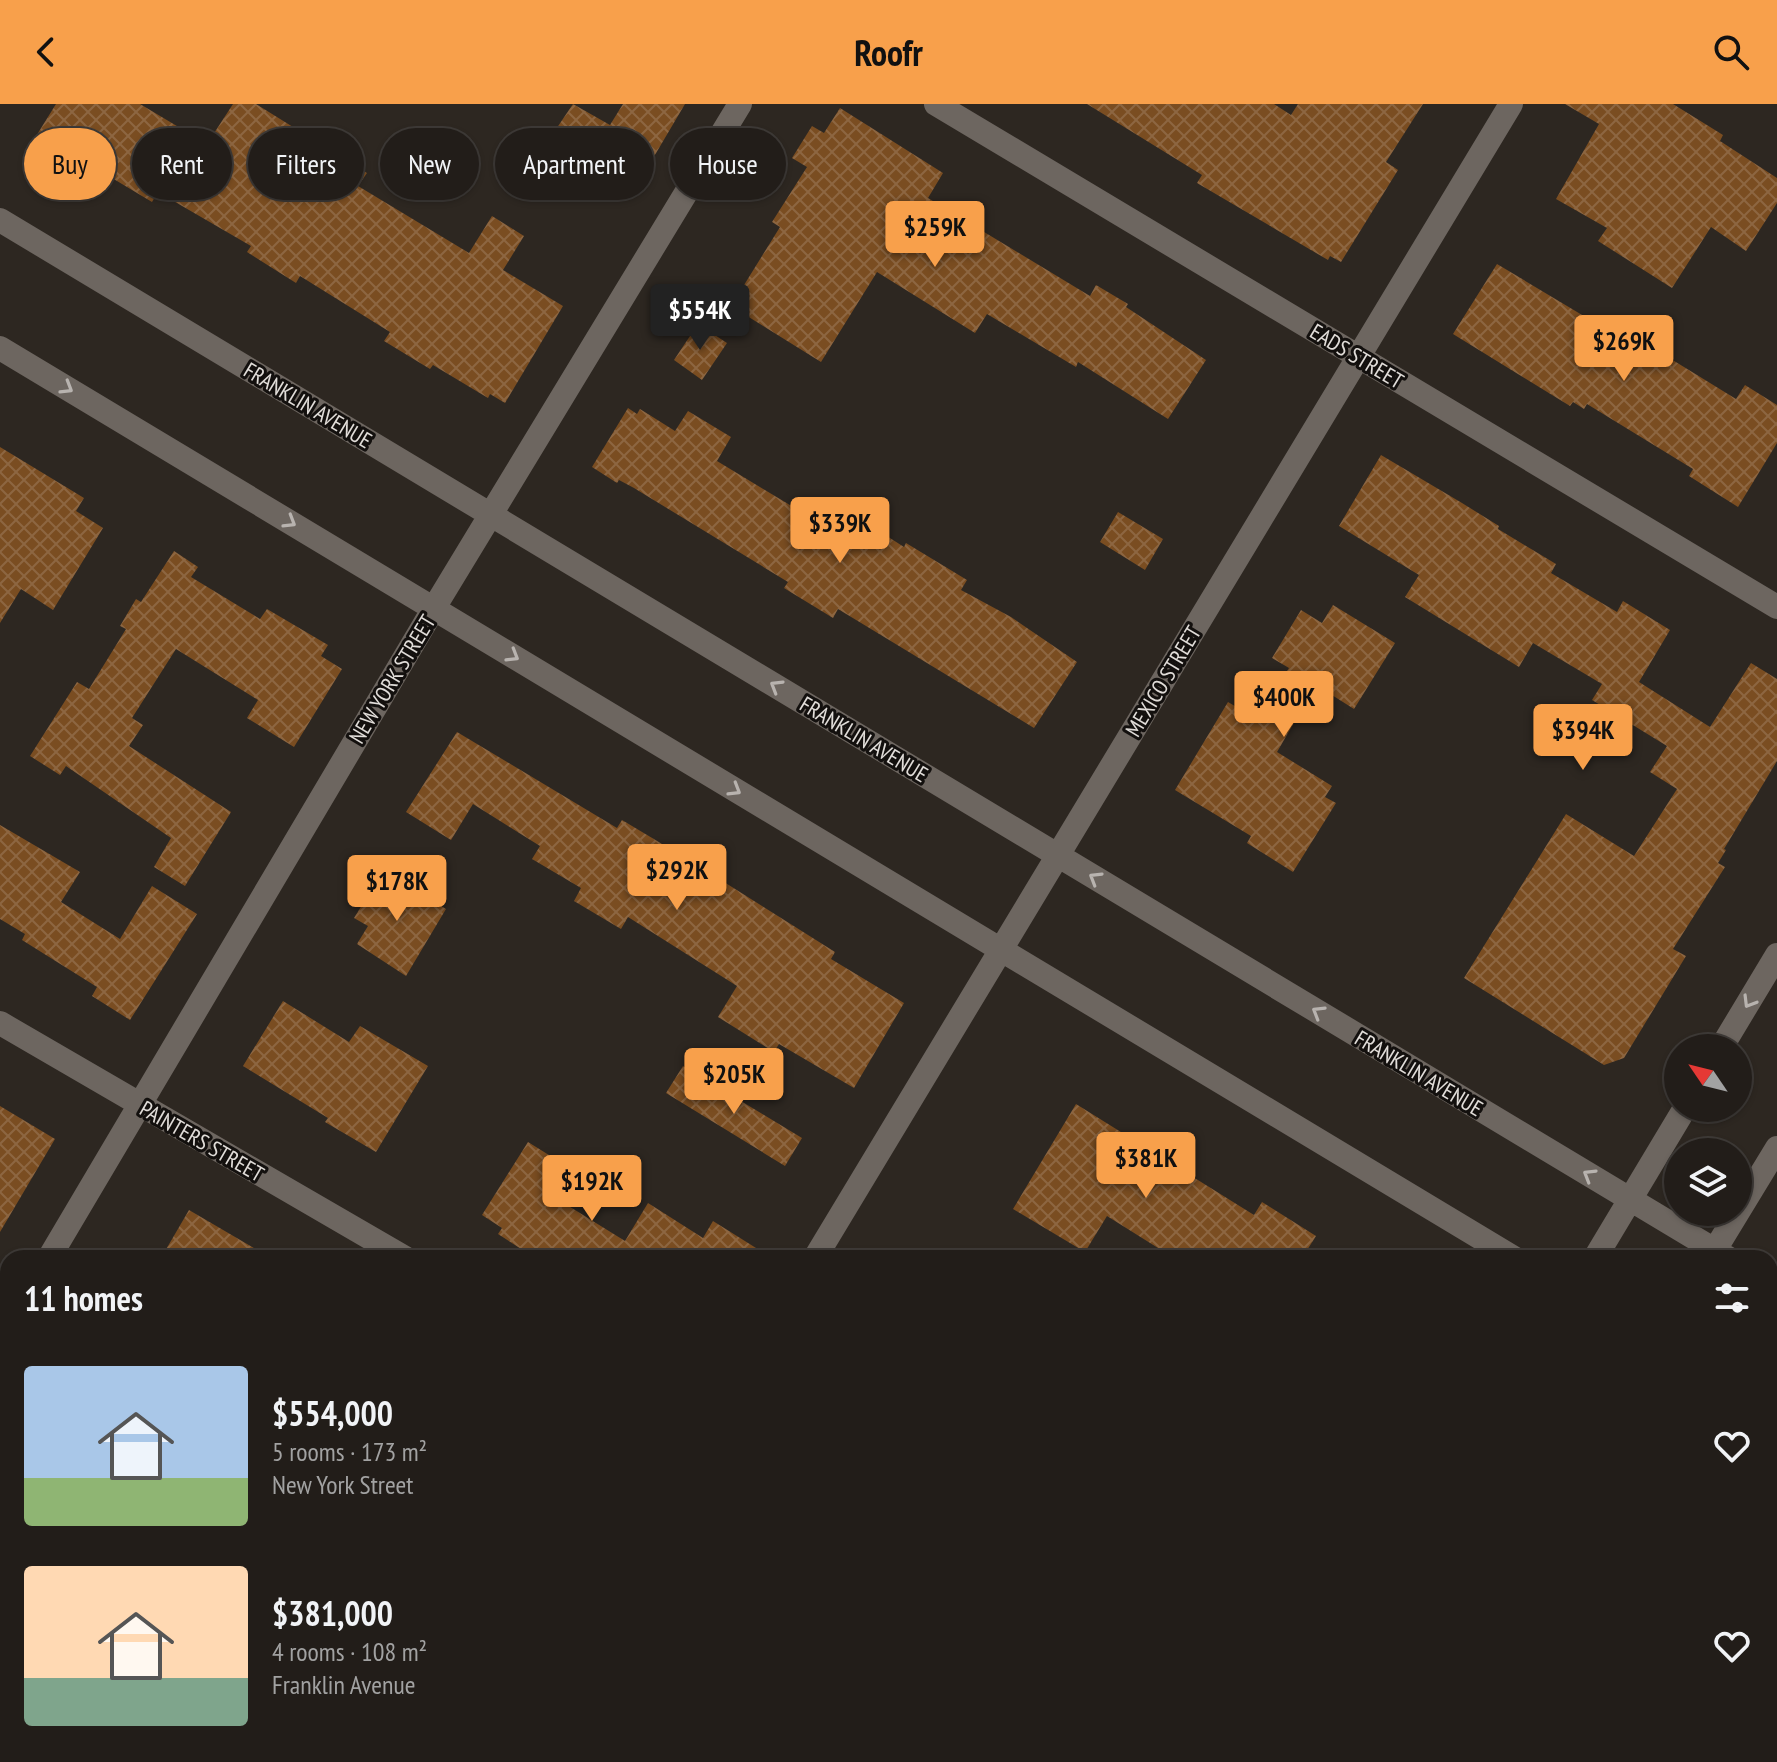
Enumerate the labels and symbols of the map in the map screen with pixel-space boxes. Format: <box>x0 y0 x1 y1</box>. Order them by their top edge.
pin: $259K <box>879 201 991 269</box>
pin: $554K <box>644 284 756 352</box>
pin: $269K <box>1568 315 1680 383</box>
street label: EADS STREET <box>1305 317 1409 395</box>
street label: FRANKLIN AVENUE <box>239 356 377 454</box>
one-way arrow <box>58 378 73 394</box>
pin: $339K <box>784 497 896 565</box>
one-way arrow <box>281 512 296 528</box>
street label: NEW YORK STREET <box>343 609 441 748</box>
street label: MEXICO STREET <box>1119 620 1207 742</box>
one-way arrow <box>504 646 519 662</box>
pin: $400K <box>1228 671 1340 739</box>
one-way arrow <box>770 680 785 696</box>
street label: FRANKLIN AVENUE <box>795 690 933 788</box>
pin: $394K <box>1527 704 1639 772</box>
one-way arrow <box>726 780 741 796</box>
pin: $292K <box>621 844 733 912</box>
pin: $178K <box>341 855 453 923</box>
one-way arrow <box>1089 872 1104 888</box>
one-way arrow <box>1744 993 1759 1007</box>
one-way arrow <box>1312 1006 1327 1022</box>
street label: FRANKLIN AVENUE <box>1350 1024 1488 1122</box>
north arrow <box>1664 1034 1752 1122</box>
pin: $205K <box>678 1048 790 1116</box>
street label: PAINTERS STREET <box>135 1094 269 1188</box>
pin: $381K <box>1090 1132 1202 1200</box>
pin: $192K <box>536 1155 648 1223</box>
one-way arrow <box>1583 1169 1598 1185</box>

